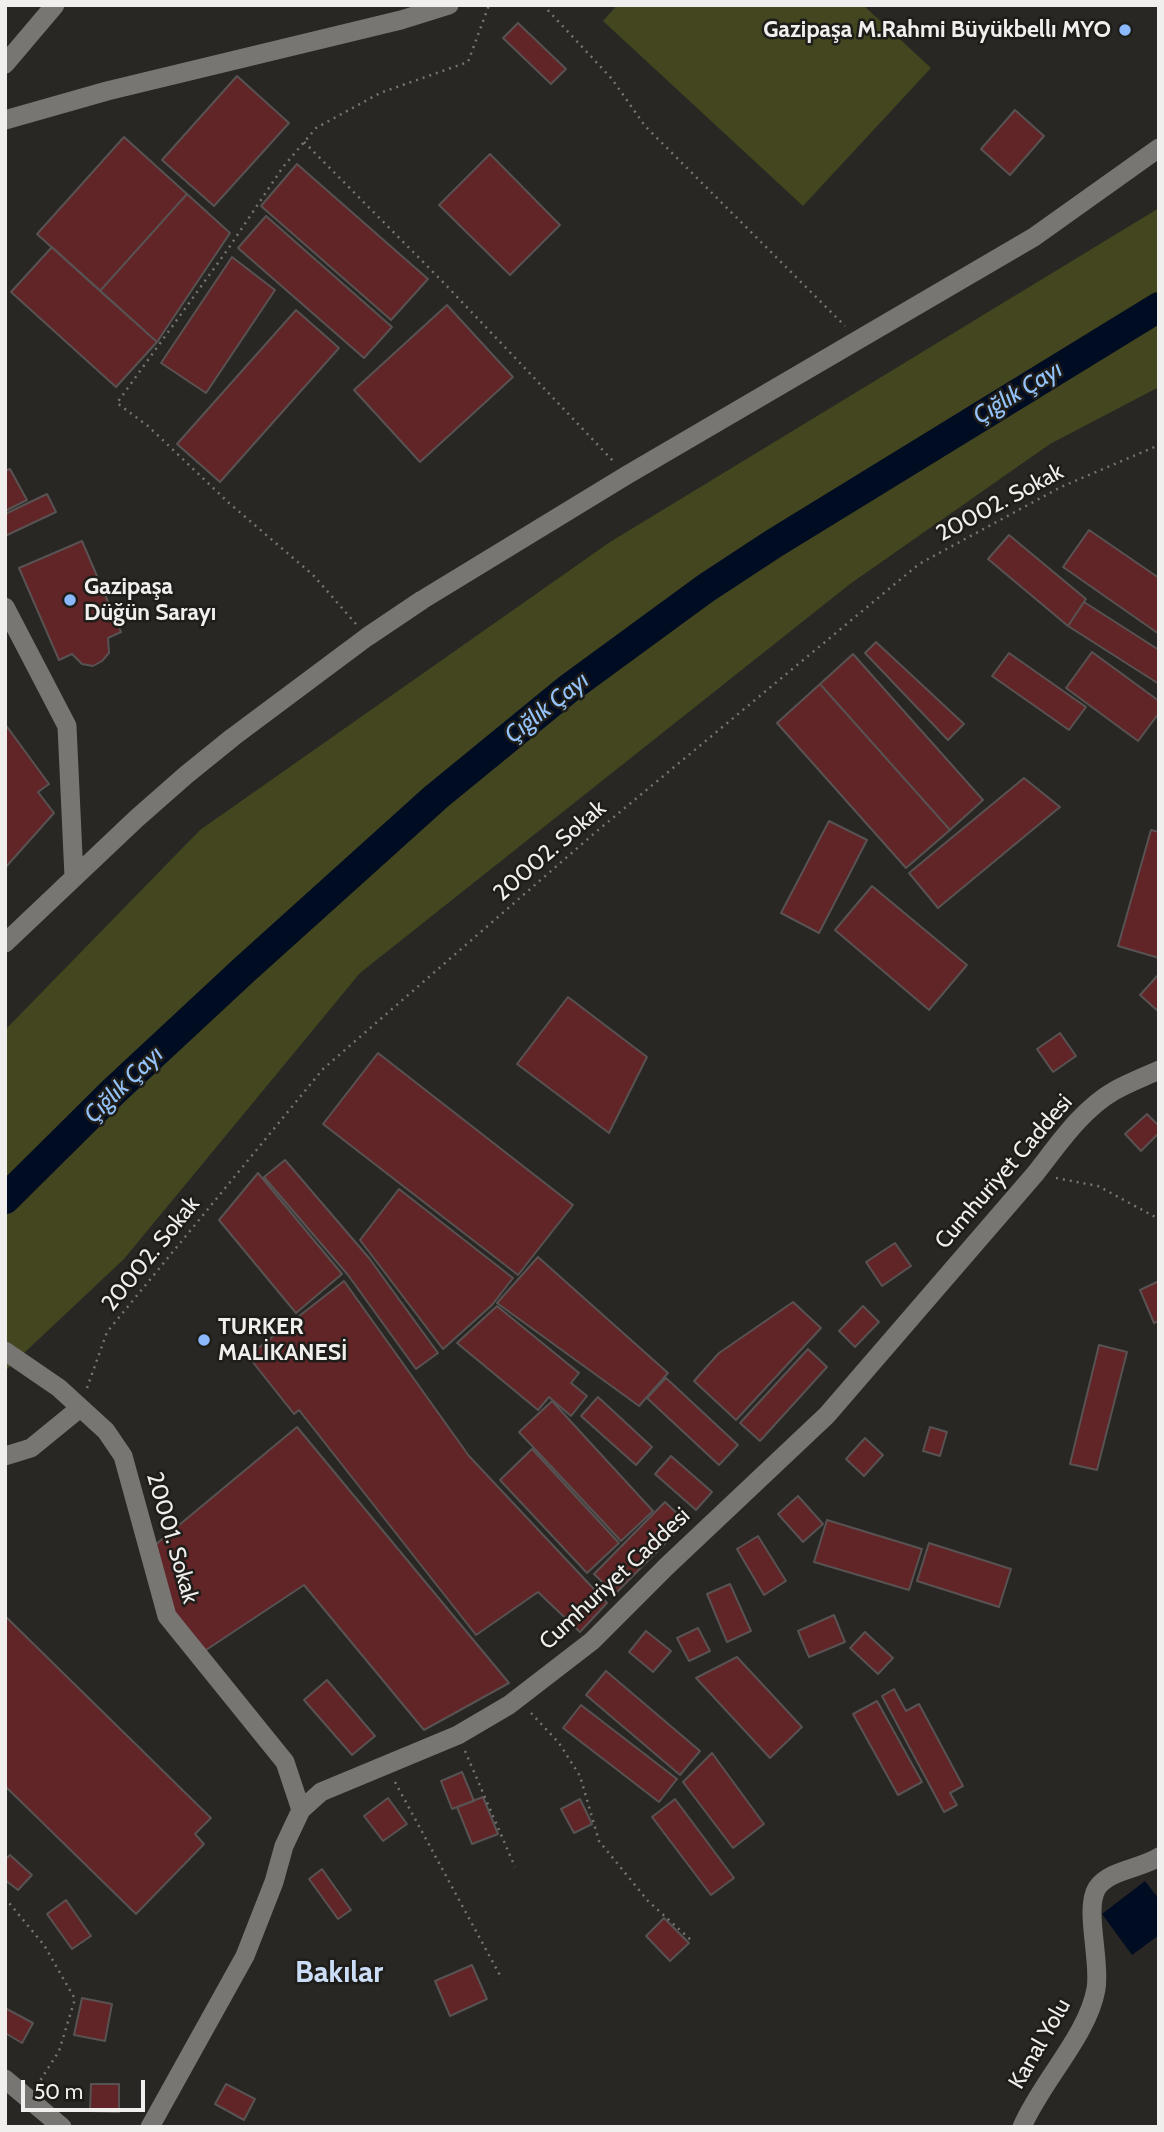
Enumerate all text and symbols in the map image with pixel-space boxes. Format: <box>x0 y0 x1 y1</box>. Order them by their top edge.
place label: Gazipaşa M.Rahmi Büyükbellı MYO <box>763 16 1111 44</box>
marker: Gazipaşa M.Rahmi Büyükbellı MYO <box>1117 22 1133 38</box>
water label: Çığlık Çayı <box>968 355 1068 431</box>
street label: 20002. Sokak <box>932 458 1068 548</box>
place label: Gazipaşa Düğün Sarayı <box>84 573 216 627</box>
marker: Gazipaşa Düğün Sarayı <box>62 592 78 608</box>
water label: Çığlık Çayı <box>499 666 595 750</box>
street label: 20002. Sokak <box>488 795 612 907</box>
water label: Çığlık Çayı <box>79 1040 169 1130</box>
street label: Cumhuriyet Caddesi <box>929 1089 1079 1255</box>
street label: 20002. Sokak <box>96 1191 206 1317</box>
place label: TURKER MALİKANESİ <box>218 1313 347 1367</box>
marker: TURKER MALİKANESİ <box>196 1332 212 1348</box>
street label: 20001. Sokak <box>140 1469 204 1607</box>
street label: Cumhuriyet Caddesi <box>534 1502 696 1656</box>
district label: Bakılar <box>295 1955 383 1991</box>
street label: Kanal Yolu <box>1003 1994 1077 2094</box>
scale bar <box>24 2066 149 2110</box>
text: 50 m <box>34 2079 83 2104</box>

